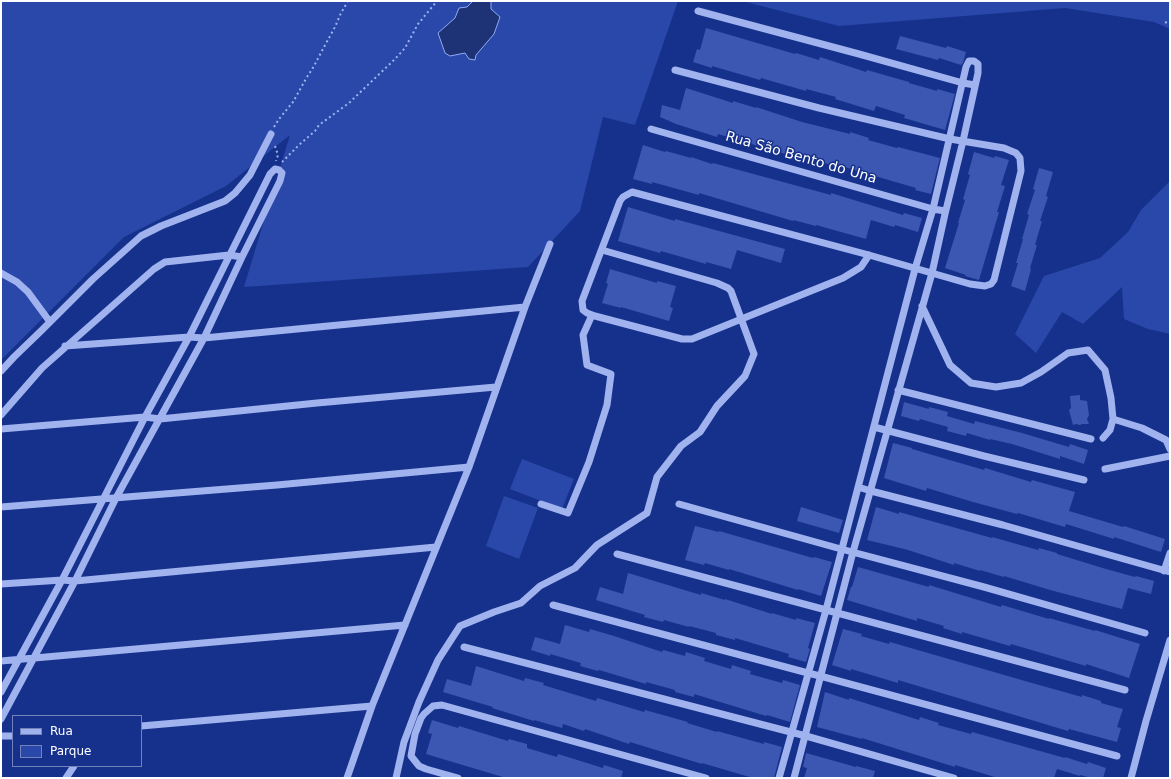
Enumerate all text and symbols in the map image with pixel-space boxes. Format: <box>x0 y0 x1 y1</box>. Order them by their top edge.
street label: Rua São Bento do Una <box>723 128 879 188</box>
legend <box>12 715 142 767</box>
text: Rua <box>50 724 73 738</box>
text: Parque <box>50 744 91 758</box>

